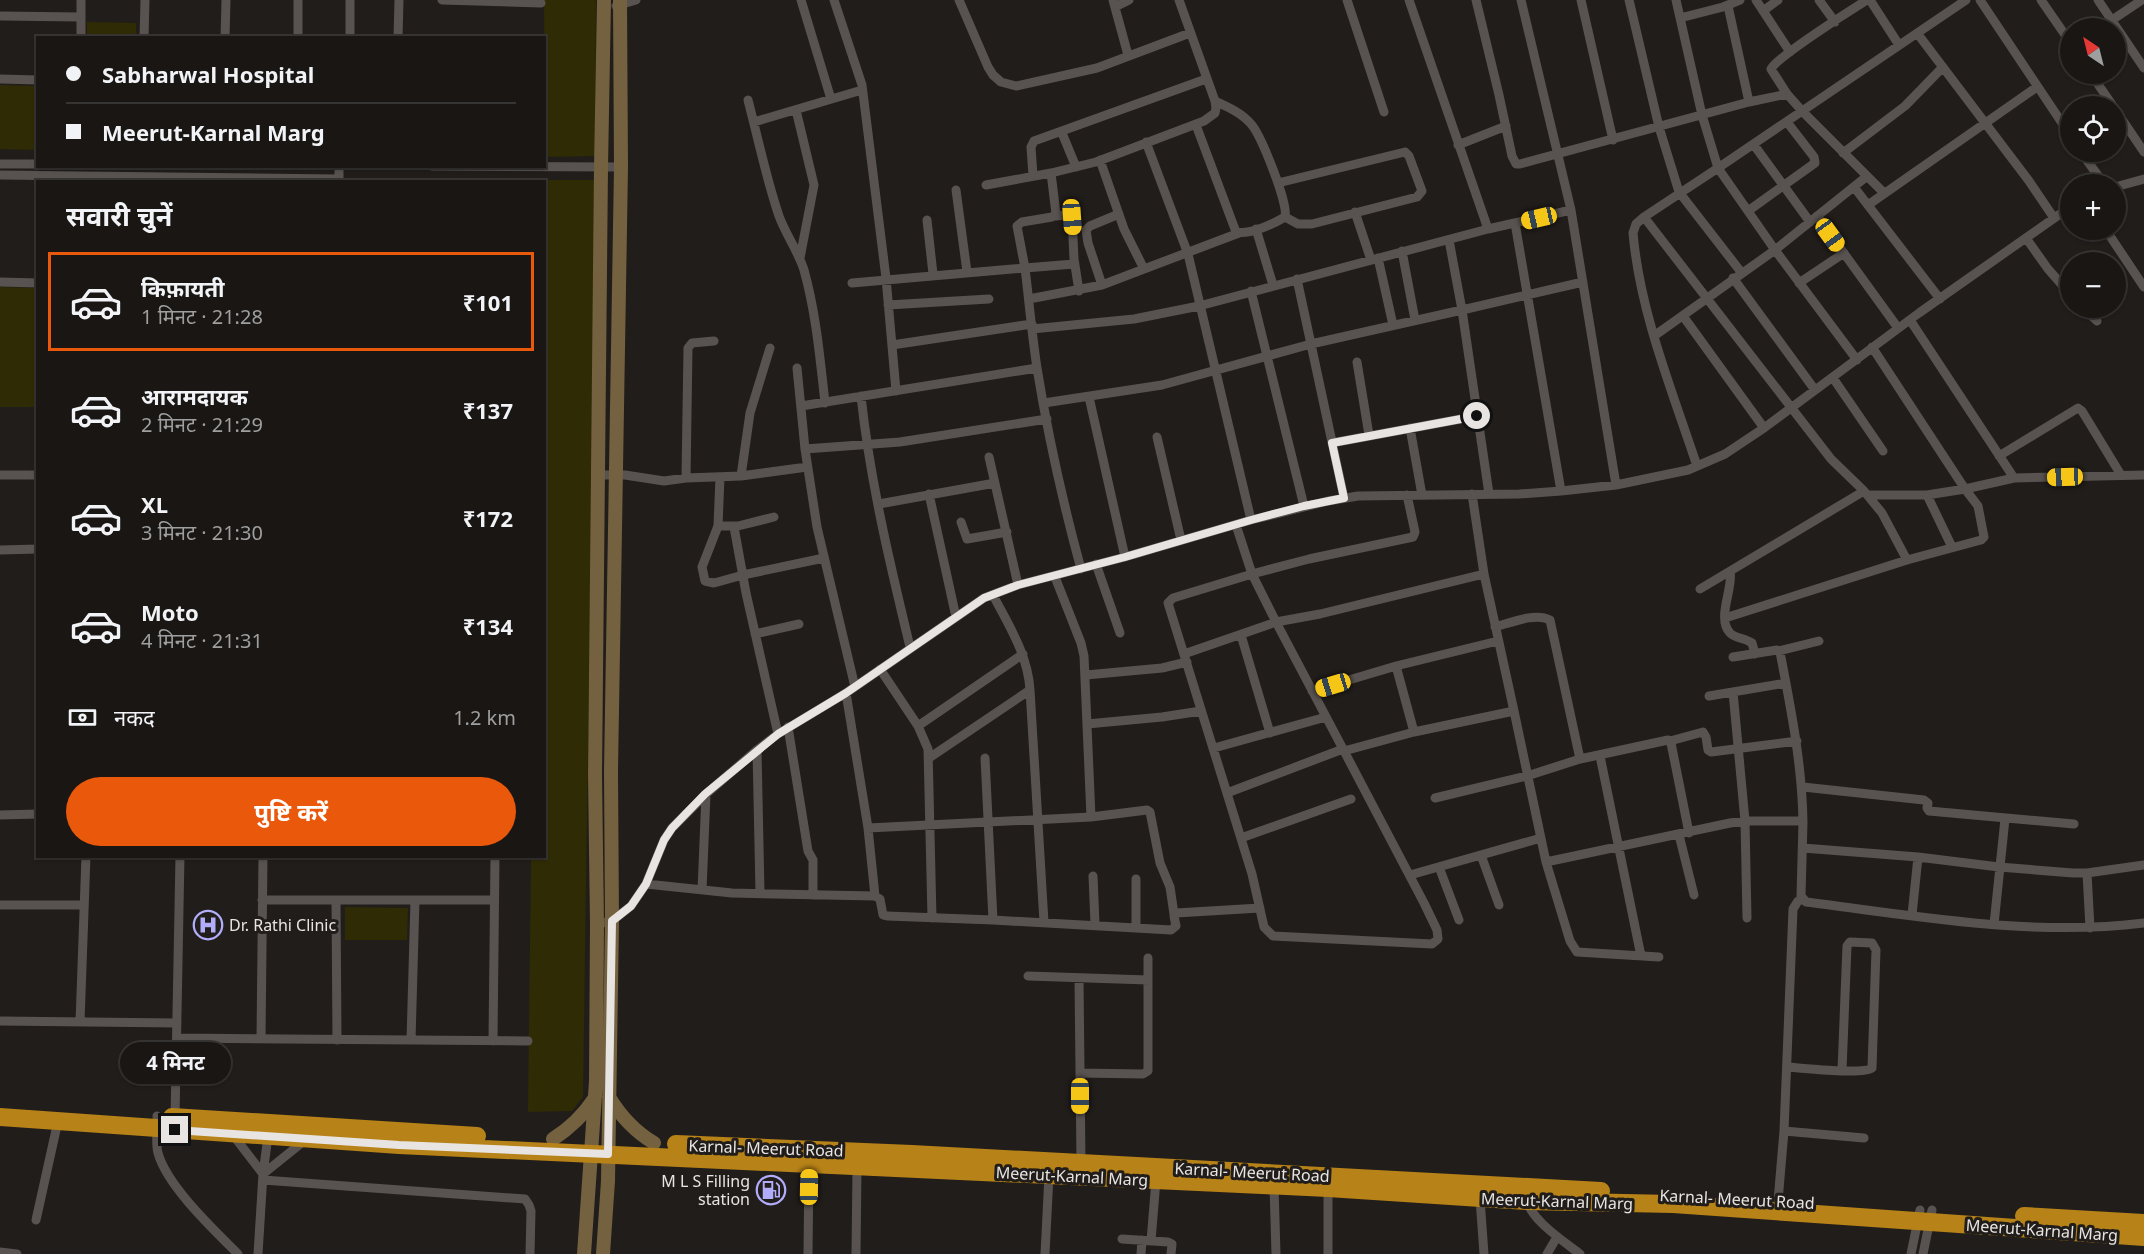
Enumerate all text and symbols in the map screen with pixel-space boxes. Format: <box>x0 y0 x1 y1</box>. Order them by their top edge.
north arrow <box>2060 18 2126 84</box>
map controls <box>2060 18 2126 318</box>
text: Sabharwal Hospital <box>102 59 314 89</box>
button: locate <box>2060 96 2126 162</box>
text: Meerut-Karnal Marg <box>102 117 325 147</box>
button: + <box>2060 174 2126 240</box>
text: सवारी चुनें <box>66 197 172 234</box>
car <box>1062 198 1082 236</box>
car <box>1519 205 1559 231</box>
car <box>1812 215 1848 255</box>
button: − <box>2060 252 2126 318</box>
text: किफ़ायती <box>141 273 225 303</box>
icon: car <box>69 275 123 329</box>
text: ₹101 <box>463 287 513 317</box>
text: 1 मिनट · 21:28 <box>141 303 263 330</box>
text: आरामदायक <box>141 381 248 411</box>
icon: car <box>69 383 123 437</box>
text: ₹137 <box>463 395 513 425</box>
route start <box>1463 402 1490 429</box>
text: 2 मिनट · 21:29 <box>141 411 263 438</box>
car <box>2047 467 2083 487</box>
text: XL <box>141 489 168 519</box>
icon: car <box>69 491 123 545</box>
text: ₹172 <box>463 503 513 533</box>
text: 3 मिनट · 21:30 <box>141 519 263 546</box>
text: Moto <box>141 597 199 627</box>
icon: car <box>69 599 123 653</box>
text: ₹134 <box>463 611 513 641</box>
text: 4 मिनट · 21:31 <box>141 627 263 654</box>
car <box>1313 671 1353 699</box>
icon: cash <box>66 701 99 734</box>
text: नकद <box>114 702 155 732</box>
text: 1.2 km <box>453 704 516 731</box>
button: पुष्टि करें <box>66 777 516 846</box>
hospital icon: Dr. Rathi Clinic <box>192 909 224 941</box>
place label: Dr. Rathi Clinic <box>229 914 336 936</box>
callout: 4 मिनट <box>120 1043 231 1085</box>
text: 4 मिनट <box>146 1049 205 1076</box>
car <box>1071 1078 1089 1114</box>
route end <box>161 1116 188 1143</box>
street label: Karnal- Meerut Road <box>688 1134 844 1162</box>
street label: Karnal- Meerut Road <box>1174 1157 1330 1187</box>
street label: Meerut-Karnal Marg <box>995 1161 1149 1191</box>
car <box>800 1169 818 1205</box>
place label: M L S Filling station <box>661 1170 750 1210</box>
fuel station icon: M L S Filling station <box>755 1174 787 1206</box>
street label: Karnal- Meerut Road <box>1659 1184 1815 1214</box>
street label: Meerut-Karnal Marg <box>1480 1187 1634 1215</box>
street label: Meerut-Karnal Marg <box>1965 1214 2119 1246</box>

